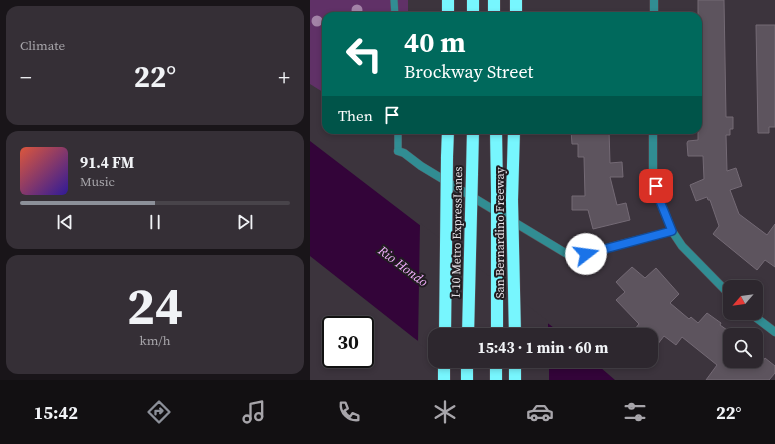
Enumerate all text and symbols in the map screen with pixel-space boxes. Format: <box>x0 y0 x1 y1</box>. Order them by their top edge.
text: 40 m <box>404 23 466 61</box>
icon: left <box>338 28 390 80</box>
text: Climate <box>20 37 65 54</box>
text: 22° <box>134 56 176 97</box>
text: Brockway Street <box>404 59 533 84</box>
text: − <box>20 62 32 92</box>
text: + <box>278 62 290 92</box>
icon: arrive <box>381 104 403 126</box>
text: Then <box>338 105 373 126</box>
text: 91.4 FM <box>80 152 134 173</box>
street label: I-10 Metro ExpressLanes <box>448 166 466 298</box>
street label: San Bernardino Freeway <box>492 167 508 299</box>
pin <box>639 169 673 203</box>
text: Music <box>80 173 115 190</box>
icon: arrive <box>645 175 667 197</box>
icon: previous <box>54 211 76 233</box>
icon: pause <box>144 211 166 233</box>
icon: next <box>234 211 256 233</box>
position arrow <box>565 233 607 275</box>
water label: Rio Hondo <box>374 241 431 290</box>
text: 24 <box>127 270 183 341</box>
north arrow <box>723 280 763 320</box>
map controls <box>723 280 763 368</box>
speed limit sign: 30 <box>322 316 374 368</box>
button: search <box>723 328 763 368</box>
text: km/h <box>140 332 170 349</box>
text: 15:43 · 1 min · 60 m <box>478 337 608 358</box>
icon: directions <box>145 398 173 426</box>
icon: music <box>240 398 268 426</box>
icon: phone <box>335 398 363 426</box>
icon: climate <box>431 398 459 426</box>
icon: car <box>526 398 554 426</box>
icon: filters <box>621 398 649 426</box>
text: 15:42 <box>34 400 78 425</box>
text: 22° <box>716 400 741 425</box>

